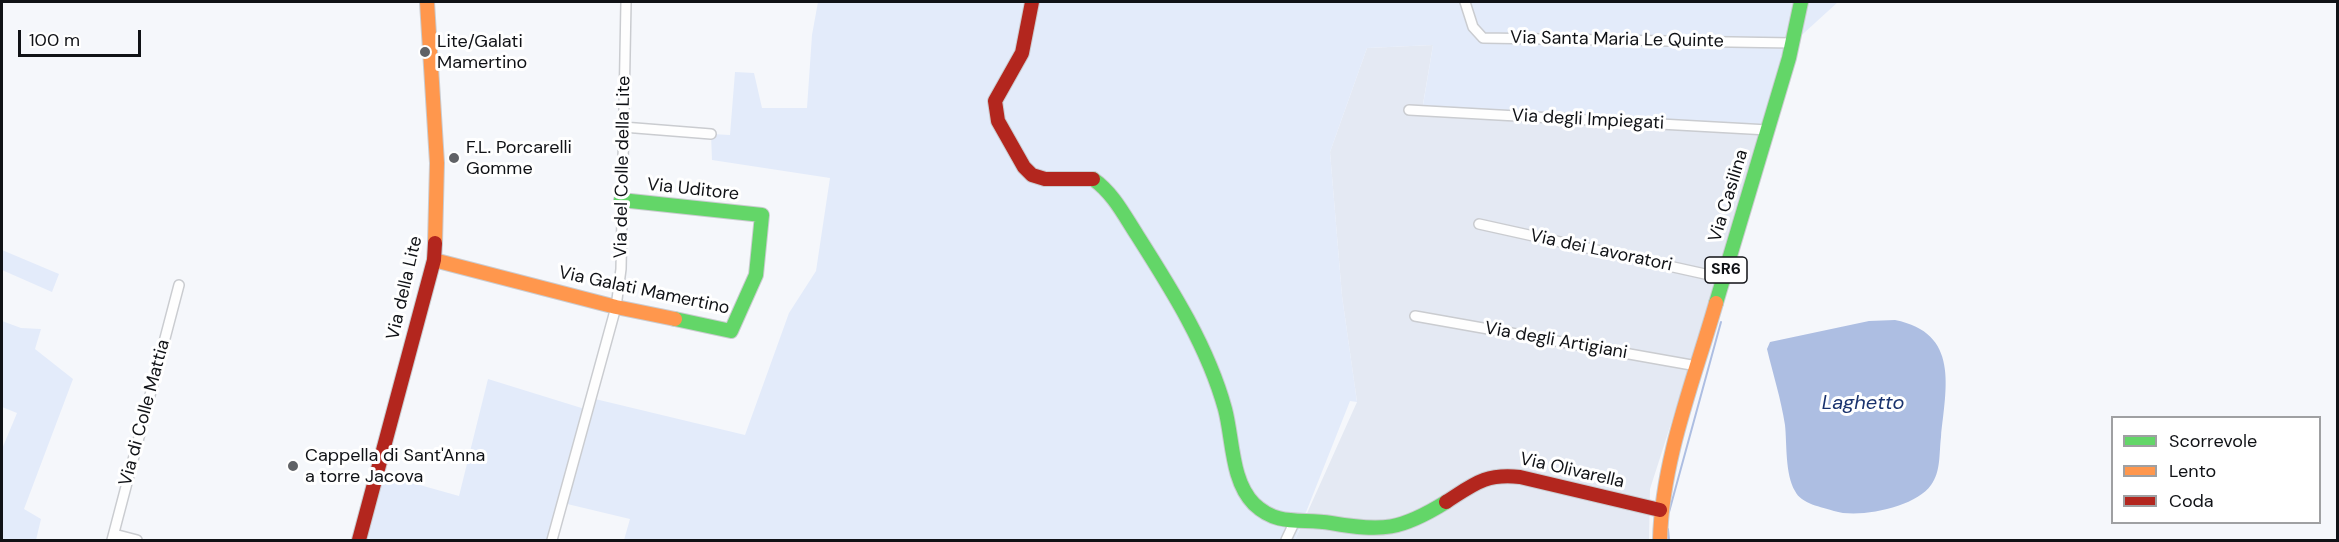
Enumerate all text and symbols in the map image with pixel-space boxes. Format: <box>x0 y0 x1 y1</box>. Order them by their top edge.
scale bar <box>21 18 144 56</box>
street label: Via Santa Maria Le Quinte <box>1510 27 1724 53</box>
text: 100 m <box>29 28 80 52</box>
place label: Lite/Galati Mamertino <box>437 31 527 74</box>
marker: Lite/Galati Mamertino <box>418 45 432 59</box>
street label: Via del Colle della Lite <box>611 75 635 259</box>
street label: Via degli Impiegati <box>1511 105 1665 135</box>
place label: F.L. Porcarelli Gomme <box>466 137 572 180</box>
street label: Via Casilina <box>1705 147 1753 245</box>
marker: F.L. Porcarelli Gomme <box>447 151 461 165</box>
street label: Via Uditore <box>646 174 740 206</box>
street label: Via dei Lavoratori <box>1528 225 1674 277</box>
street label: Via della Lite <box>383 234 427 342</box>
road number: SR6 <box>1705 257 1747 283</box>
street label: Via Galati Mamertino <box>556 262 732 320</box>
street label: Via degli Artigiani <box>1483 318 1629 364</box>
street label: Via di Colle Mattia <box>115 337 175 489</box>
water label: Laghetto <box>1822 392 1904 416</box>
legend <box>2111 416 2321 524</box>
text: Scorrevole <box>2169 429 2257 453</box>
place label: Cappella di Sant'Anna a torre Jacova <box>305 445 485 488</box>
street label: Via Olivarella <box>1518 449 1626 493</box>
marker: Cappella di Sant'Anna a torre Jacova <box>286 459 300 473</box>
text: Lento <box>2169 459 2216 483</box>
text: Coda <box>2169 489 2214 513</box>

